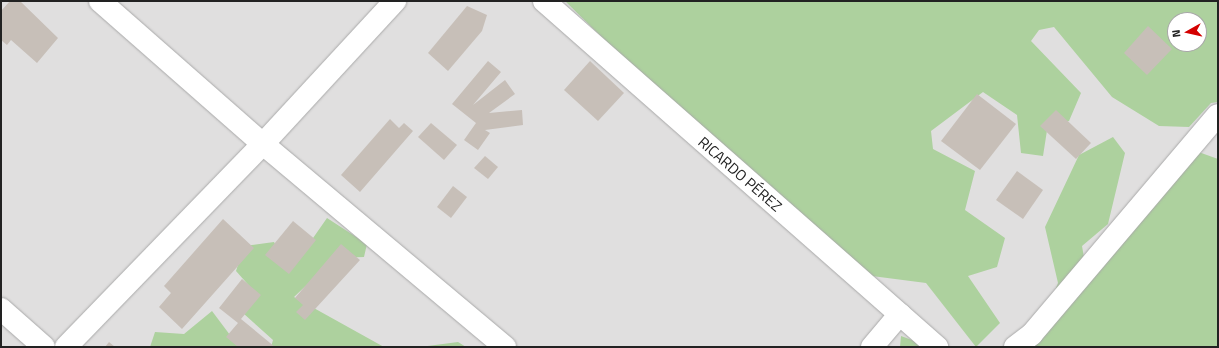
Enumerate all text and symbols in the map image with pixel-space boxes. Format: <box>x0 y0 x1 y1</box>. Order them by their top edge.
north arrow <box>1167 12 1207 52</box>
text: N <box>1168 29 1185 38</box>
street label: RICARDO PÉREZ <box>695 133 785 215</box>

